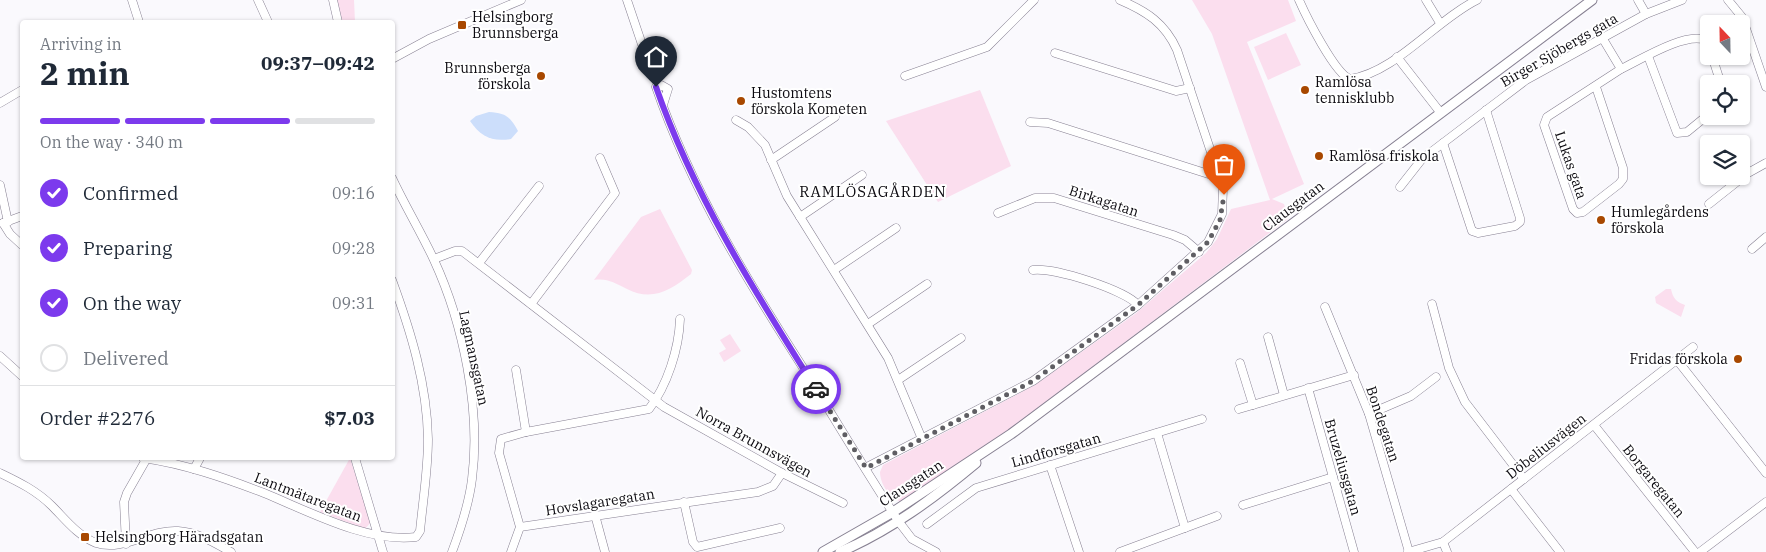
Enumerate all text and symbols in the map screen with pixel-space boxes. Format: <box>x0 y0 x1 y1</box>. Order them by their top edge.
place label: Helsingborg Brunnsberga <box>472 8 559 42</box>
street label: Birger Sjöbergs gata <box>1497 9 1621 91</box>
north arrow <box>1700 15 1750 65</box>
map controls <box>1700 15 1750 185</box>
marker: Helsingborg Brunnsberga <box>456 19 468 31</box>
text: Arriving in <box>40 34 122 54</box>
pin <box>635 36 677 87</box>
icon: home <box>642 43 670 71</box>
text: 09:37–09:42 <box>261 51 375 75</box>
text: 2 min <box>40 52 130 94</box>
place label: Brunnsberga förskola <box>444 59 531 93</box>
marker: Brunnsberga förskola <box>535 70 547 82</box>
place label: Ramlösa tennisklubb <box>1315 73 1394 107</box>
button: locate <box>1700 75 1750 125</box>
place label: Hustomtens förskola Kometen <box>751 84 867 118</box>
marker: Ramlösa tennisklubb <box>1299 84 1311 96</box>
marker: Hustomtens förskola Kometen <box>735 95 747 107</box>
street label: Lukas gata <box>1551 129 1591 202</box>
text: On the way · 340 m <box>40 132 183 152</box>
button: layers <box>1700 135 1750 185</box>
pin <box>1203 144 1245 195</box>
place label: Ramlösa friskola <box>1329 147 1440 165</box>
marker: Ramlösa friskola <box>1313 150 1325 162</box>
icon: bag <box>1210 151 1238 179</box>
street label: Clausgatan <box>1259 177 1328 235</box>
icon: check <box>40 179 68 207</box>
text: Confirmed <box>83 181 178 205</box>
street label: Birkagatan <box>1067 181 1141 221</box>
district label: RAMLÖSAGÅRDEN <box>799 182 947 201</box>
text: 09:16 <box>332 183 375 203</box>
place label: Humlegårdens förskola <box>1611 203 1709 237</box>
marker: Humlegårdens förskola <box>1595 214 1607 226</box>
icon: check <box>40 234 68 262</box>
text: Preparing <box>83 236 172 260</box>
text: 09:28 <box>332 238 375 258</box>
icon: check <box>40 289 68 317</box>
text: On the way <box>83 291 181 315</box>
text: 09:31 <box>332 293 375 313</box>
street label: Lagmansgatan <box>455 309 493 407</box>
text: Delivered <box>83 346 169 370</box>
place label: Fridas förskola <box>1629 350 1728 368</box>
marker: Fridas förskola <box>1732 353 1744 365</box>
courier <box>791 364 841 414</box>
icon: car <box>802 375 830 403</box>
street label: Bondegatan <box>1362 384 1404 464</box>
street label: Norra Brunnsvägen <box>693 403 815 481</box>
text: Order #2276 <box>40 406 155 430</box>
text: $7.03 <box>324 406 375 430</box>
street label: Döbeliusvägen <box>1502 409 1590 483</box>
street label: Bruzeliusgatan <box>1321 417 1365 517</box>
street label: Lindforsgatan <box>1009 429 1103 471</box>
street label: Borgaregatan <box>1619 441 1689 521</box>
street label: Clausgatan <box>876 456 946 510</box>
street label: Lantmätaregatan <box>252 468 364 526</box>
street label: Hovslagaregatan <box>544 484 656 520</box>
place label: Helsingborg Häradsgatan <box>95 528 263 546</box>
marker: Helsingborg Häradsgatan <box>79 531 91 543</box>

